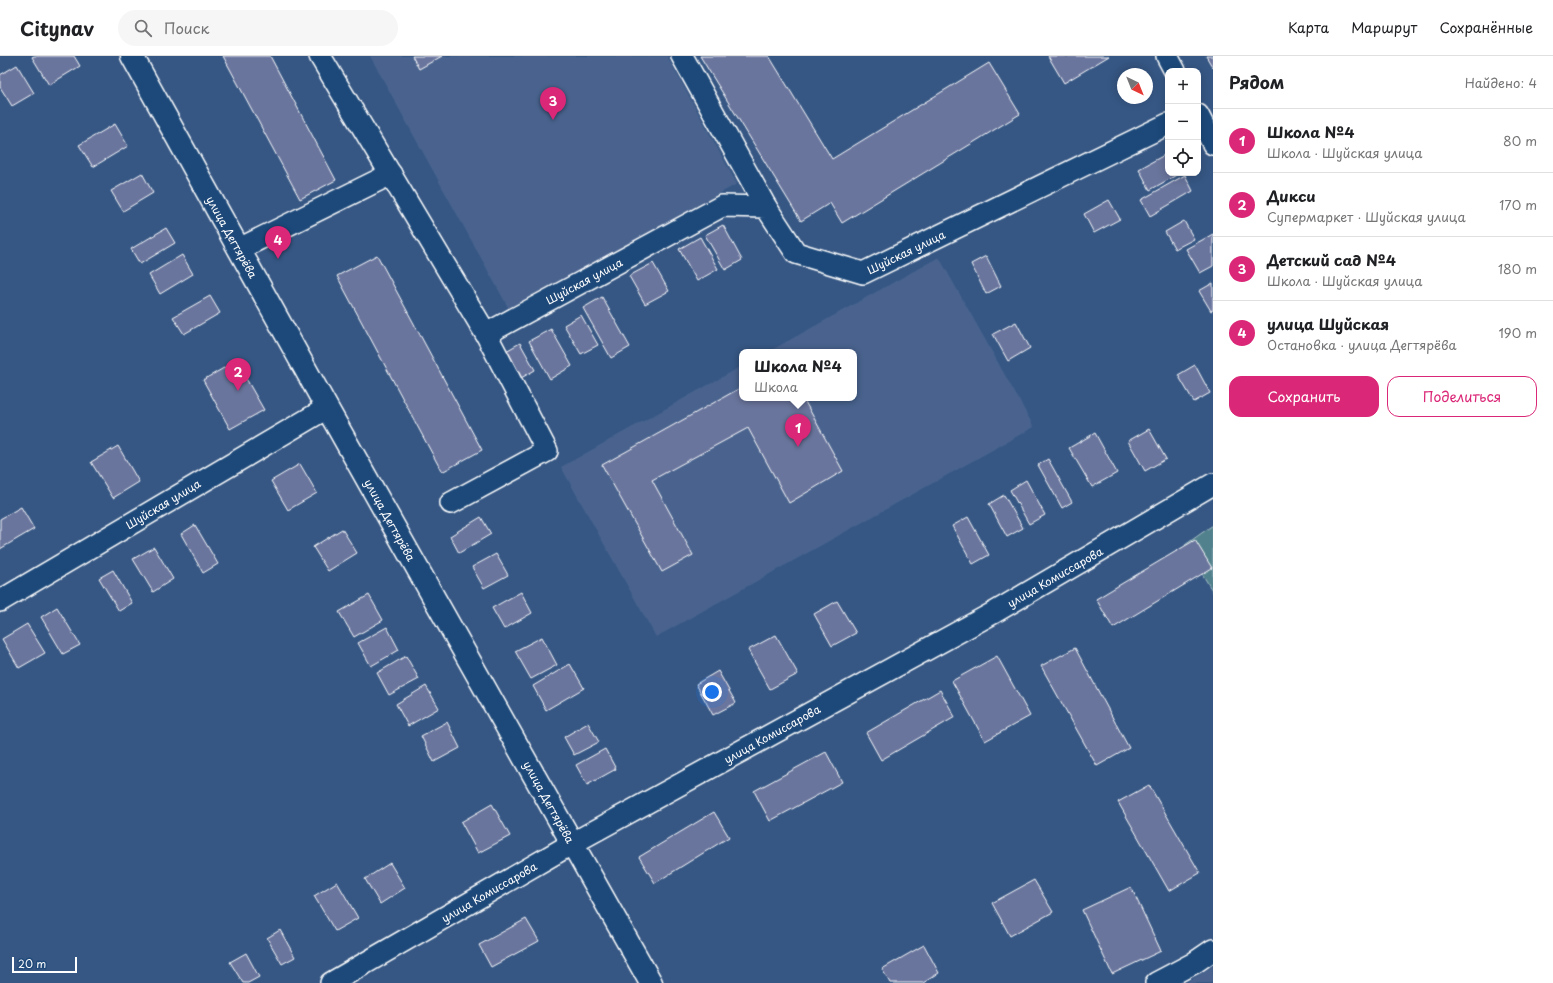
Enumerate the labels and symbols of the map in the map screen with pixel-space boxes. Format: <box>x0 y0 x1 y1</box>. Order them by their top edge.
north arrow <box>1117 68 1153 104</box>
pin: 3 <box>540 87 566 120</box>
street label: улица Дегтярёва <box>202 193 262 281</box>
pin: 4 <box>265 226 291 259</box>
street label: Шуйская улица <box>864 226 948 278</box>
street label: Шуйская улица <box>543 254 626 308</box>
pin: 2 <box>225 358 251 391</box>
pin: 1 <box>785 414 811 447</box>
street label: Шуйская улица <box>122 475 204 533</box>
street label: улица Дегтярёва <box>360 476 420 564</box>
street label: улица Комиссарова <box>1004 543 1106 611</box>
your location <box>702 682 722 702</box>
street label: улица Комиссарова <box>721 700 823 768</box>
street label: улица Дегтярёва <box>519 758 579 846</box>
street label: улица Комиссарова <box>438 858 540 926</box>
scale bar <box>12 955 77 974</box>

